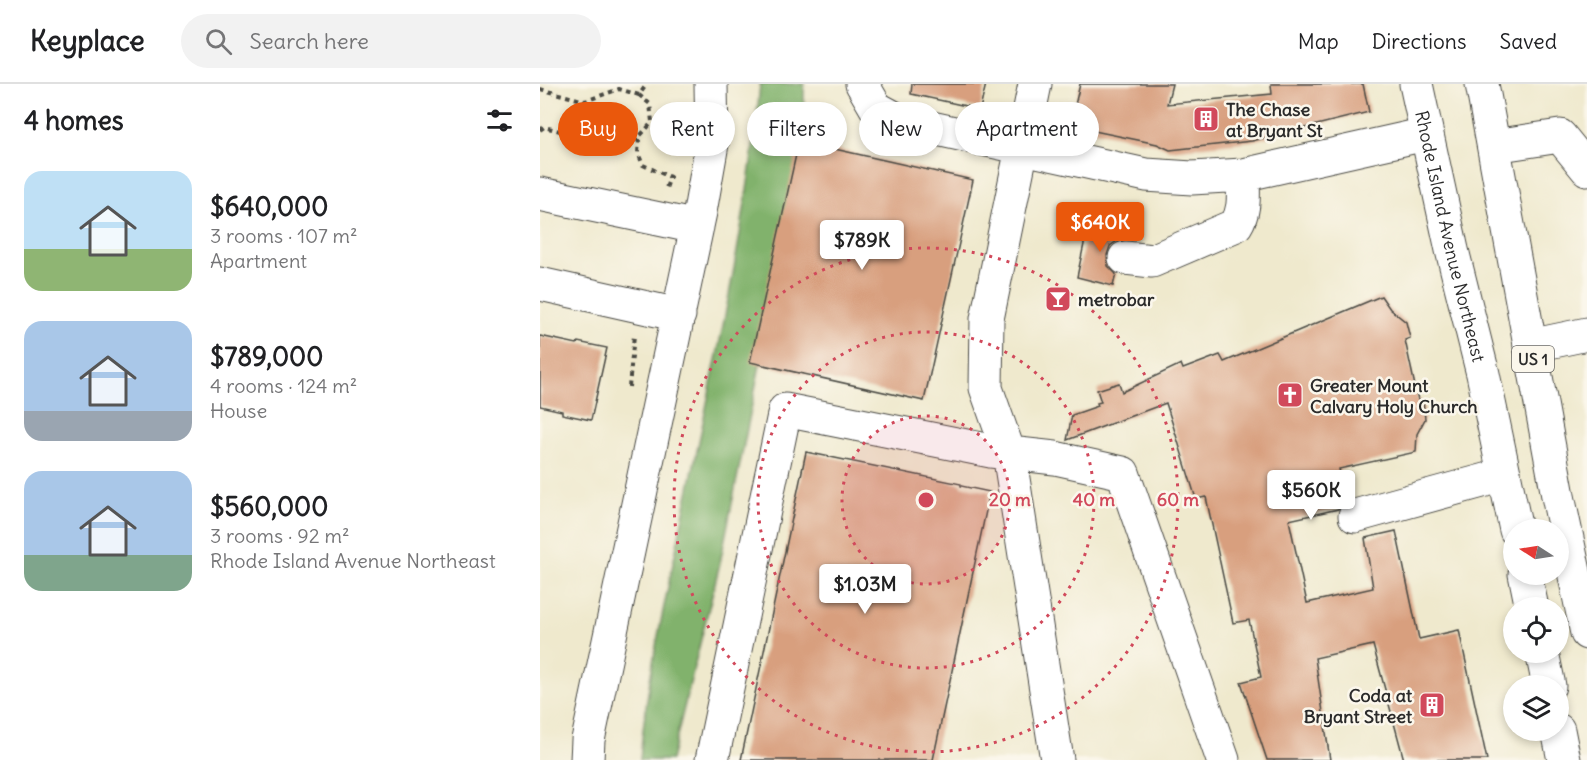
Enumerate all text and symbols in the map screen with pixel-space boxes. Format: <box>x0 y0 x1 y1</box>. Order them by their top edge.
search box <box>181 14 601 68</box>
text: Keyplace <box>30 23 145 59</box>
icon: search <box>202 25 235 58</box>
text: Search here <box>250 27 369 55</box>
text: Map <box>1298 28 1339 55</box>
text: Directions <box>1372 28 1466 55</box>
text: Saved <box>1499 28 1557 55</box>
place label: The Chase at Bryant St <box>1226 98 1324 142</box>
chip: Buy <box>558 102 638 156</box>
chip: Rent <box>650 102 735 156</box>
chip: Filters <box>747 102 847 156</box>
chip: New <box>859 102 943 156</box>
chip: Apartment <box>955 102 1099 156</box>
text: 4 homes <box>24 104 123 137</box>
icon: filters <box>483 104 516 137</box>
building icon: The Chase at Bryant St <box>1191 104 1221 134</box>
street label: Rhode Island Avenue Northeast <box>1411 108 1491 364</box>
text: $640,000 <box>210 190 328 223</box>
icon: home <box>72 195 144 267</box>
pin: $640K <box>1058 202 1142 253</box>
text: $640K <box>1070 209 1130 234</box>
pin: $789K <box>820 220 904 271</box>
text: 3 rooms · 107 m² <box>210 223 358 248</box>
text: $789K <box>834 227 890 252</box>
text: Apartment <box>210 248 307 273</box>
bar icon: metrobar <box>1043 284 1073 314</box>
place label: metrobar <box>1078 288 1155 311</box>
text: $789,000 <box>210 340 323 373</box>
icon: home <box>72 345 144 417</box>
road number: US 1 <box>1512 346 1554 372</box>
text: 4 rooms · 124 m² <box>210 373 357 398</box>
place label: Greater Mount Calvary Holy Church <box>1310 374 1478 418</box>
church icon: Greater Mount Calvary Holy Church <box>1275 380 1305 410</box>
text: House <box>210 398 267 423</box>
pin: $560K <box>1269 470 1353 521</box>
text: $560K <box>1281 477 1341 502</box>
text: 20 m <box>989 488 1031 511</box>
text: 40 m <box>1073 488 1115 511</box>
text: 60 m <box>1157 488 1199 511</box>
text: $560,000 <box>210 490 328 523</box>
centre of rings <box>916 490 936 510</box>
icon: home <box>72 495 144 567</box>
north arrow <box>1503 519 1569 585</box>
map controls <box>1503 519 1569 741</box>
text: 3 rooms · 92 m² <box>210 523 349 548</box>
text: Rhode Island Avenue Northeast <box>210 548 496 573</box>
pin: $1.03M <box>816 564 914 615</box>
text: $1.03M <box>833 571 897 596</box>
button: locate <box>1503 597 1569 663</box>
button: layers <box>1503 675 1569 741</box>
place label: Coda at Bryant Street <box>1304 684 1413 728</box>
building icon: Coda at Bryant Street <box>1417 690 1447 720</box>

